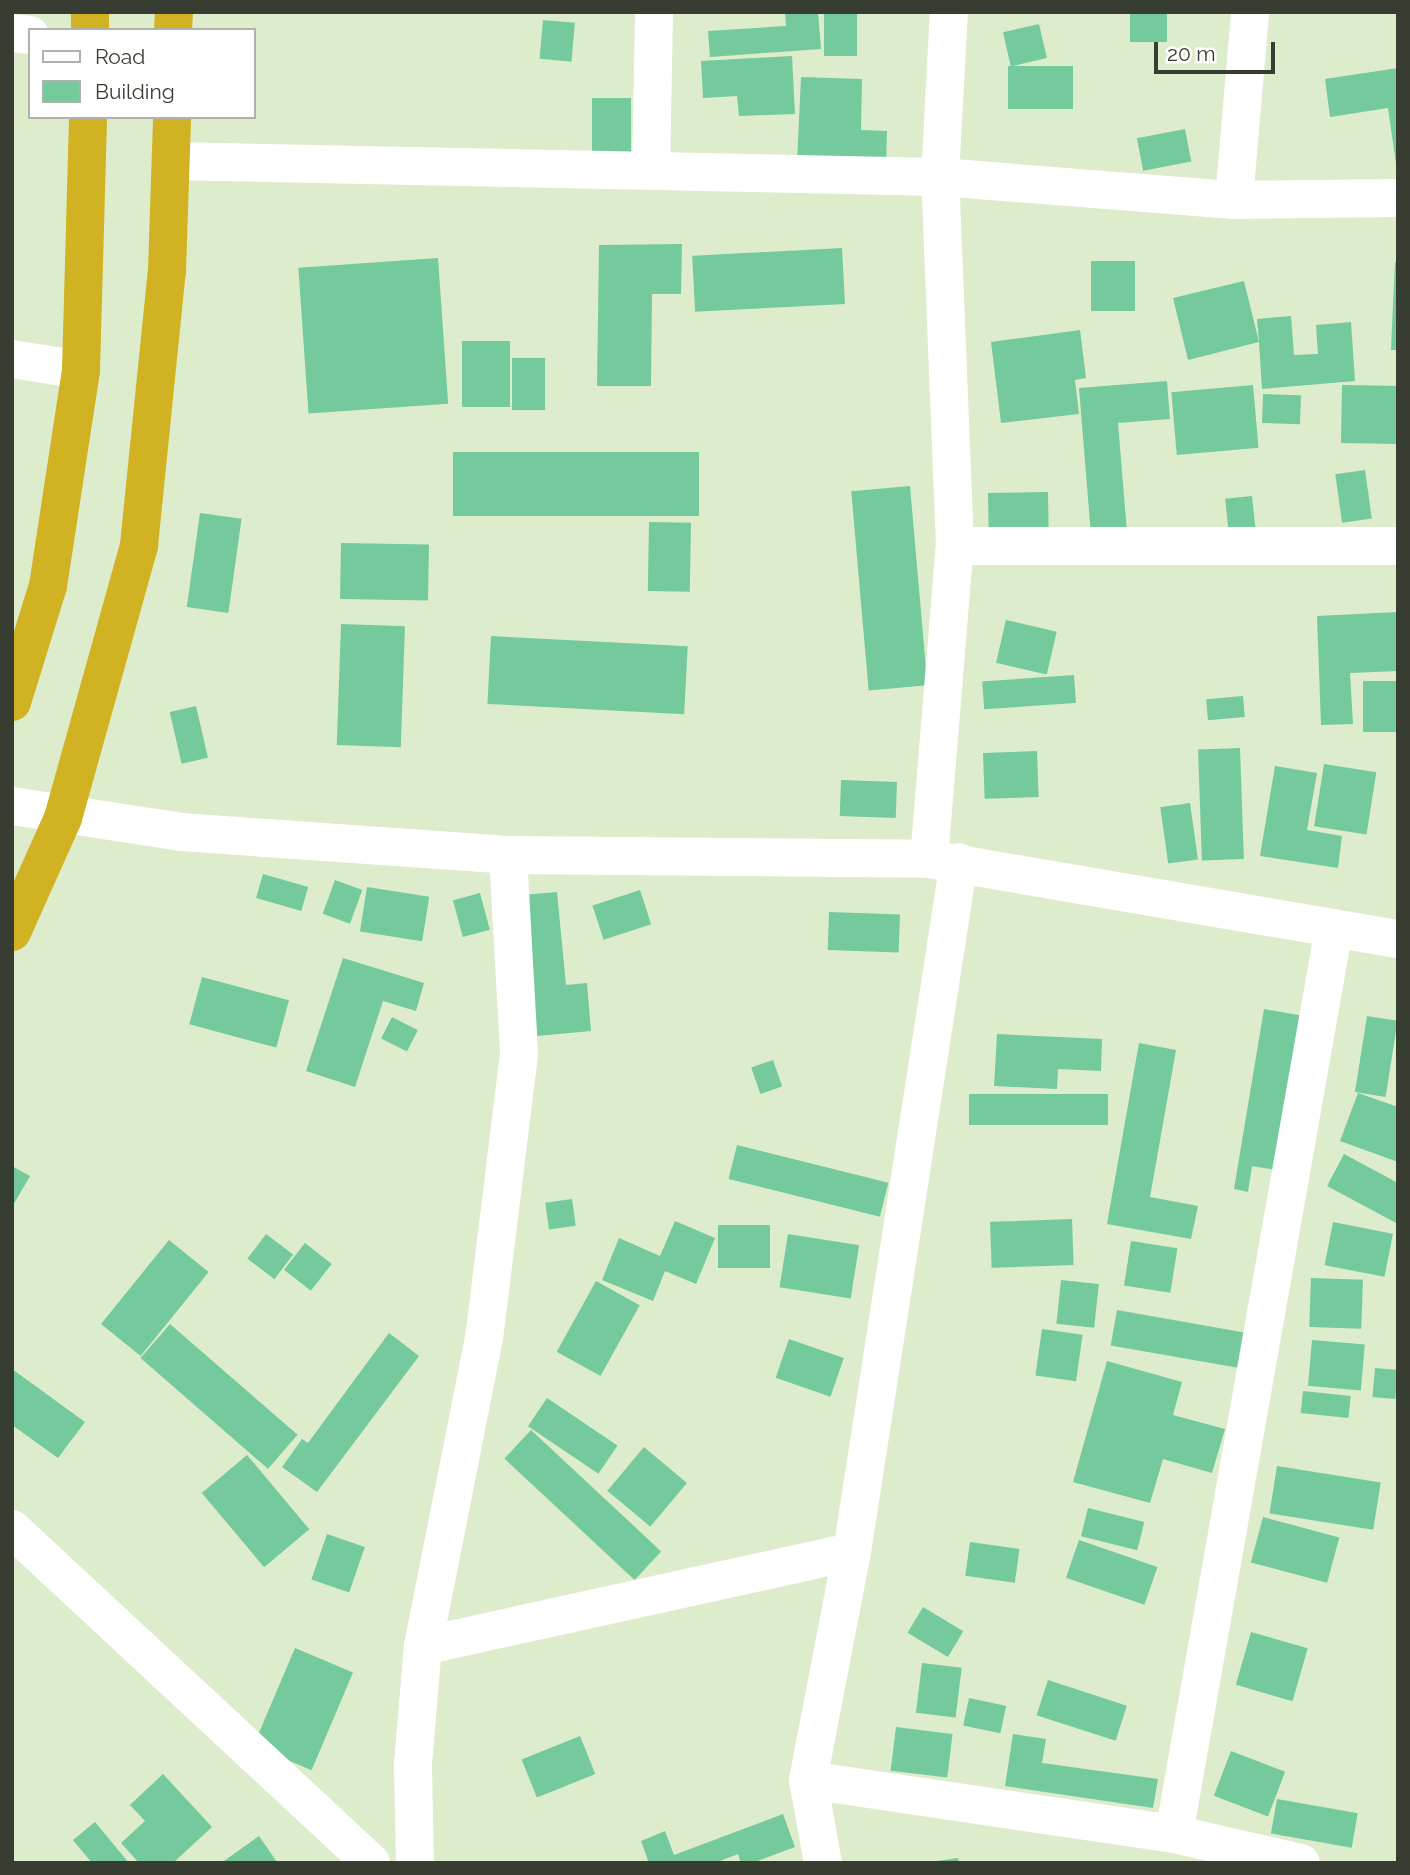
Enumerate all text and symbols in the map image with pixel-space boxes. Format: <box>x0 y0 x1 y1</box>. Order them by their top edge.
legend <box>28 28 256 119</box>
scale bar <box>1158 28 1279 72</box>
text: 20 m <box>1167 41 1215 66</box>
text: Road <box>95 44 145 69</box>
text: Building <box>95 79 175 104</box>

